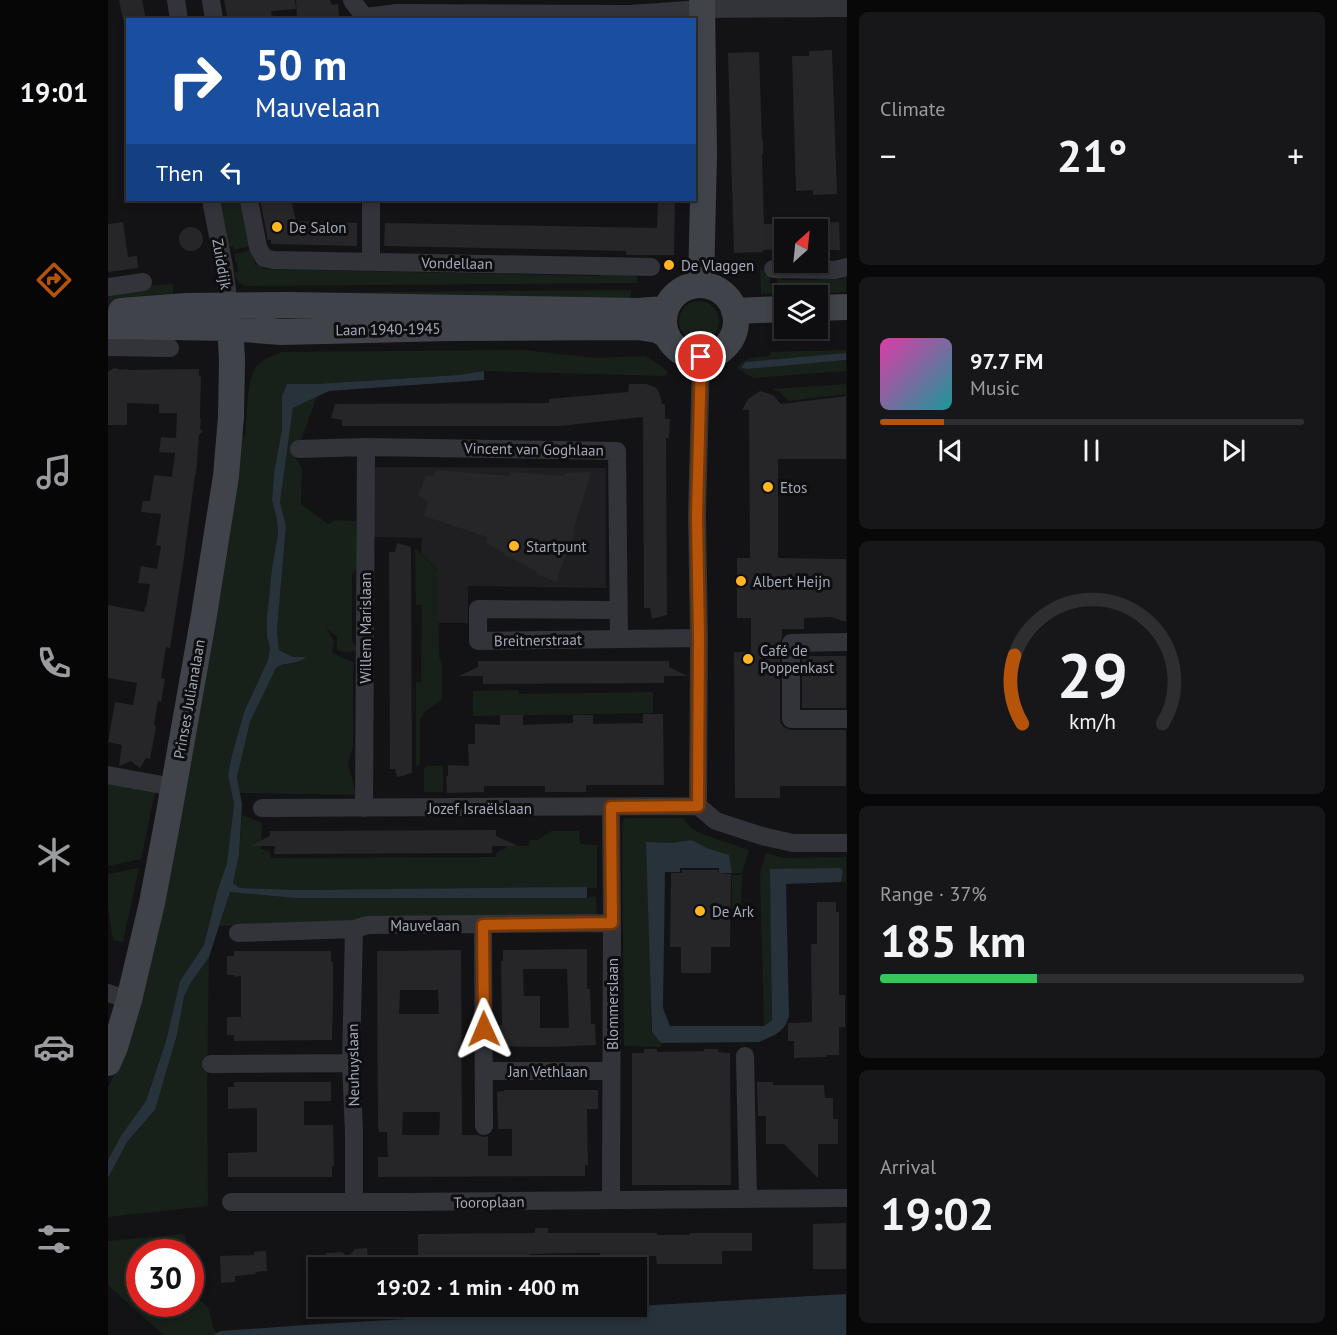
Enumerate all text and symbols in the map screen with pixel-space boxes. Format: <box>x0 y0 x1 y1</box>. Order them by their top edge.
text: 50 m <box>255 37 347 92</box>
icon: right <box>156 42 234 120</box>
text: 19:01 <box>20 75 88 109</box>
text: Mauvelaan <box>255 90 380 124</box>
text: Climate <box>880 96 946 122</box>
text: 21° <box>1057 126 1127 184</box>
text: − <box>880 134 897 177</box>
text: + <box>1287 134 1304 177</box>
icon: left <box>215 156 248 189</box>
text: Then <box>156 159 203 187</box>
place label: De Salon <box>289 218 346 237</box>
north arrow <box>774 219 828 273</box>
map controls <box>774 219 828 339</box>
marker: De Salon <box>270 220 284 234</box>
street label: Zuiddijk <box>208 237 236 292</box>
street label: Vondellaan <box>420 253 493 273</box>
place label: De Vlaggen <box>681 256 754 275</box>
marker: De Vlaggen <box>662 258 676 272</box>
icon: directions <box>33 259 75 301</box>
button: layers <box>774 285 828 339</box>
street label: Laan 1940-1945 <box>335 319 441 339</box>
pin <box>675 331 726 382</box>
icon: arrive <box>684 340 717 373</box>
text: 97.7 FM <box>970 347 1043 375</box>
text: Music <box>970 375 1019 401</box>
icon: previous <box>934 434 967 467</box>
icon: pause <box>1075 434 1108 467</box>
icon: next <box>1217 434 1250 467</box>
street label: Vincent van Goghlaan <box>463 438 604 460</box>
icon: music <box>33 451 75 493</box>
place label: Etos <box>780 478 807 497</box>
marker: Etos <box>761 480 775 494</box>
place label: Startpunt <box>526 537 587 556</box>
marker: Startpunt <box>507 539 521 553</box>
street label: Willem Marislaan <box>356 572 375 684</box>
place label: Albert Heijn <box>753 572 830 591</box>
marker: Albert Heijn <box>734 574 748 588</box>
street label: Breitnerstraat <box>494 630 582 650</box>
text: 29 <box>1057 635 1127 716</box>
street label: Prinses Julianalaan <box>169 638 209 760</box>
place label: Café de Poppenkast <box>760 641 834 677</box>
icon: phone <box>33 642 75 684</box>
marker: Café de Poppenkast <box>741 652 755 666</box>
text: km/h <box>1068 708 1115 736</box>
street label: Jozef Israëlslaan <box>427 799 532 818</box>
icon: climate <box>33 834 75 876</box>
text: Range · 37% <box>880 881 987 907</box>
place label: De Ark <box>712 902 755 921</box>
marker: De Ark <box>693 904 707 918</box>
text: 185 km <box>880 911 1026 969</box>
street label: Mauvelaan <box>390 916 460 935</box>
street label: Blommerslaan <box>603 958 622 1050</box>
position arrow <box>452 997 516 1061</box>
street label: Neuhuyslaan <box>343 1023 363 1107</box>
icon: car <box>33 1026 75 1068</box>
street label: Jan Vethlaan <box>507 1062 588 1081</box>
text: Arrival <box>880 1154 936 1180</box>
text: 19:02 <box>880 1184 994 1242</box>
street label: Tooroplaan <box>453 1192 525 1212</box>
icon: filters <box>33 1218 75 1260</box>
speed limit sign: 30 <box>126 1239 204 1317</box>
text: 19:02 · 1 min · 400 m <box>376 1273 579 1301</box>

